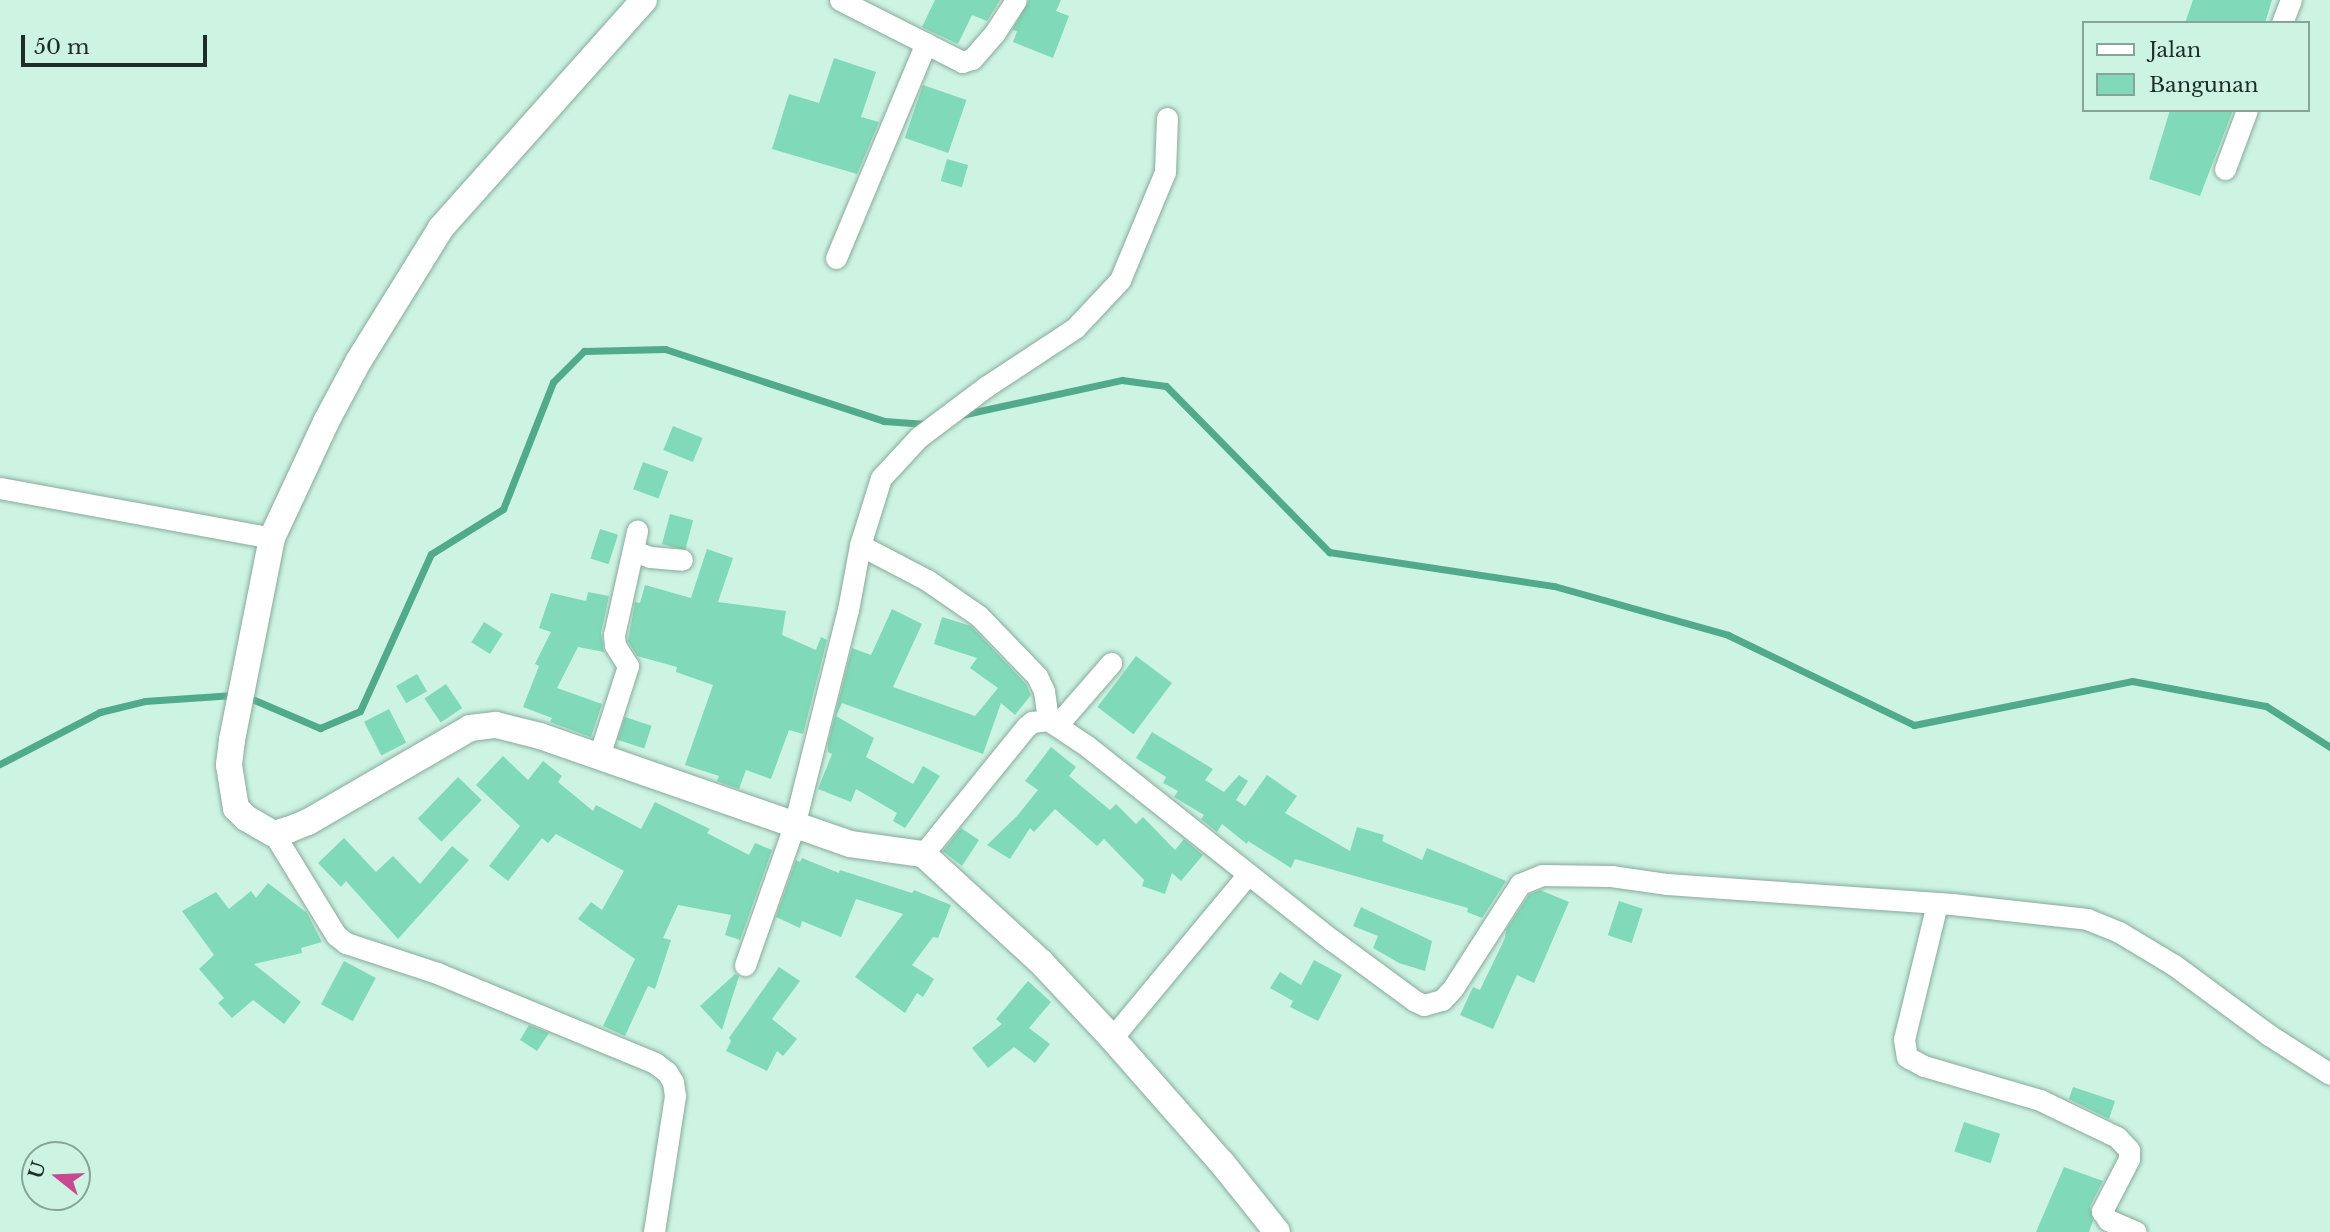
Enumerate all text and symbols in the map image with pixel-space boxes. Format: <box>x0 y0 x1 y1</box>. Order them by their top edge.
scale bar <box>24 21 210 65</box>
legend <box>2082 21 2309 112</box>
text: 50 m <box>34 34 89 60</box>
text: Jalan <box>2149 37 2201 63</box>
text: Bangunan <box>2149 72 2258 98</box>
north arrow <box>21 1141 91 1211</box>
text: U <box>24 1158 51 1181</box>

